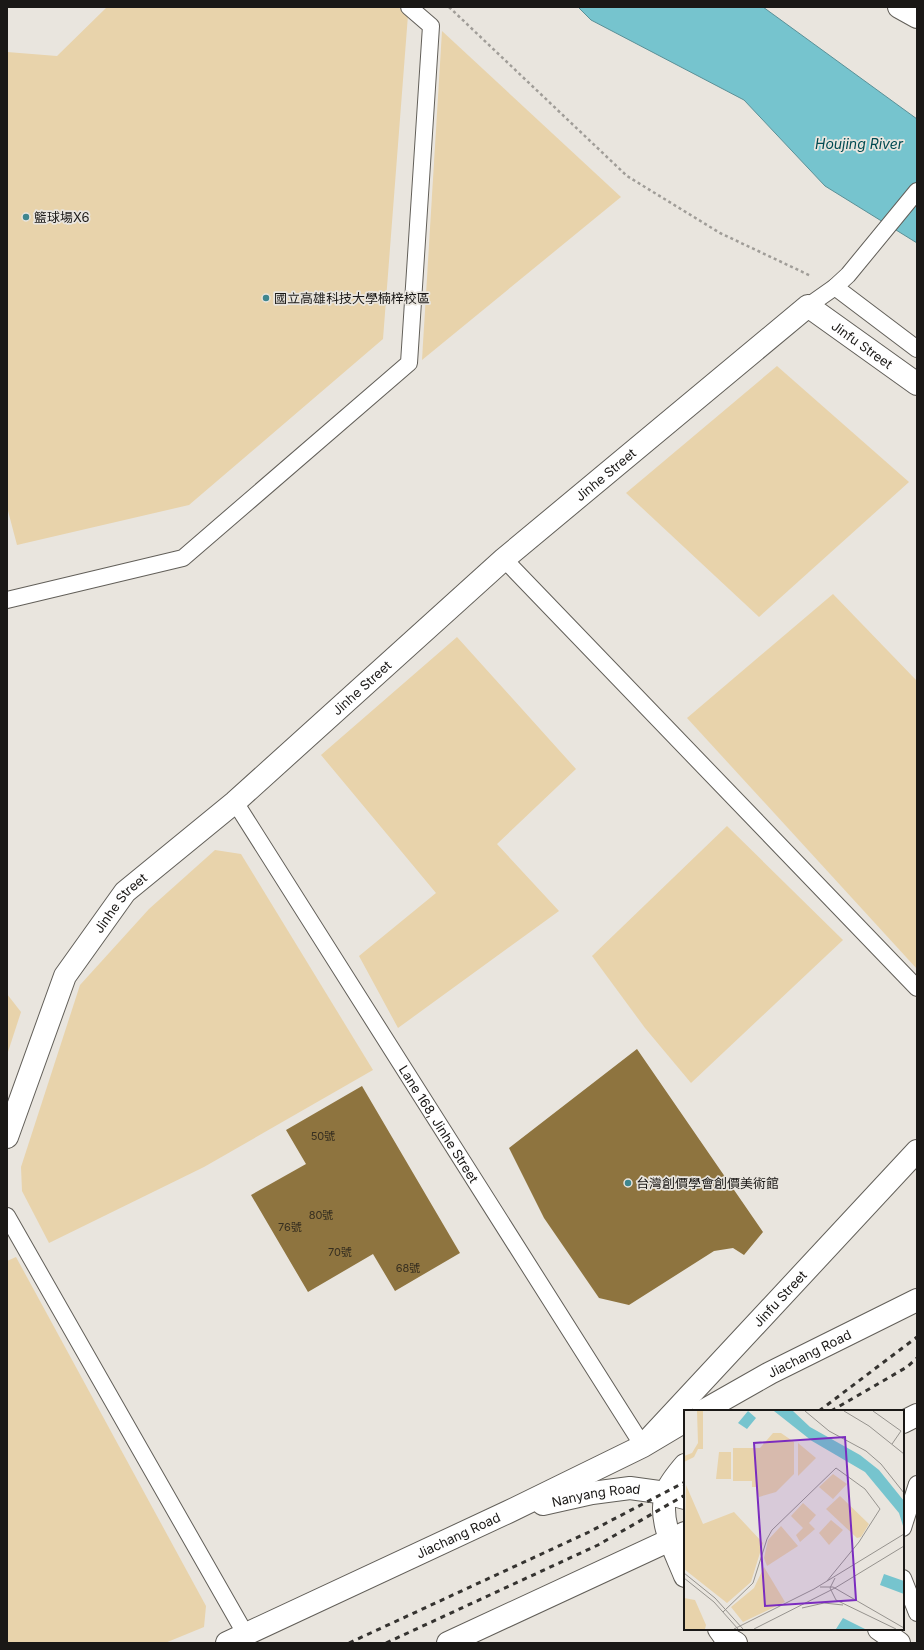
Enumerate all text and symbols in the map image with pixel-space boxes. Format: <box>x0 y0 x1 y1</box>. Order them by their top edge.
water label: Houjing River <box>815 135 904 152</box>
place label: 籃球場X6 <box>34 209 90 225</box>
marker: 籃球場X6 <box>21 212 31 222</box>
place label: 國立高雄科技大學楠梓校區 <box>274 290 430 306</box>
marker: 國立高雄科技大學楠梓校區 <box>261 293 271 303</box>
street label: Jinfu Street <box>828 317 896 372</box>
street label: Jinhe Street <box>572 445 639 504</box>
street label: Jinhe Street <box>329 657 394 718</box>
street label: Jinhe Street <box>90 870 150 936</box>
street label: Lane 168, Jinhe Street <box>396 1062 482 1186</box>
house number: 50號 <box>311 1129 335 1143</box>
place label: 台灣創價學會創價美術館 <box>636 1175 779 1191</box>
marker: 台灣創價學會創價美術館 <box>623 1178 633 1188</box>
house number: 80號 <box>309 1208 333 1222</box>
house number: 76號 <box>278 1220 302 1234</box>
house number: 70號 <box>328 1245 352 1259</box>
house number: 68號 <box>396 1261 420 1275</box>
street label: Jinfu Street <box>750 1267 810 1330</box>
street label: Jiachang Road <box>765 1326 854 1381</box>
inset map <box>684 1410 904 1630</box>
street label: Nanyang Road <box>550 1480 641 1510</box>
street label: Jiachang Road <box>413 1509 503 1562</box>

